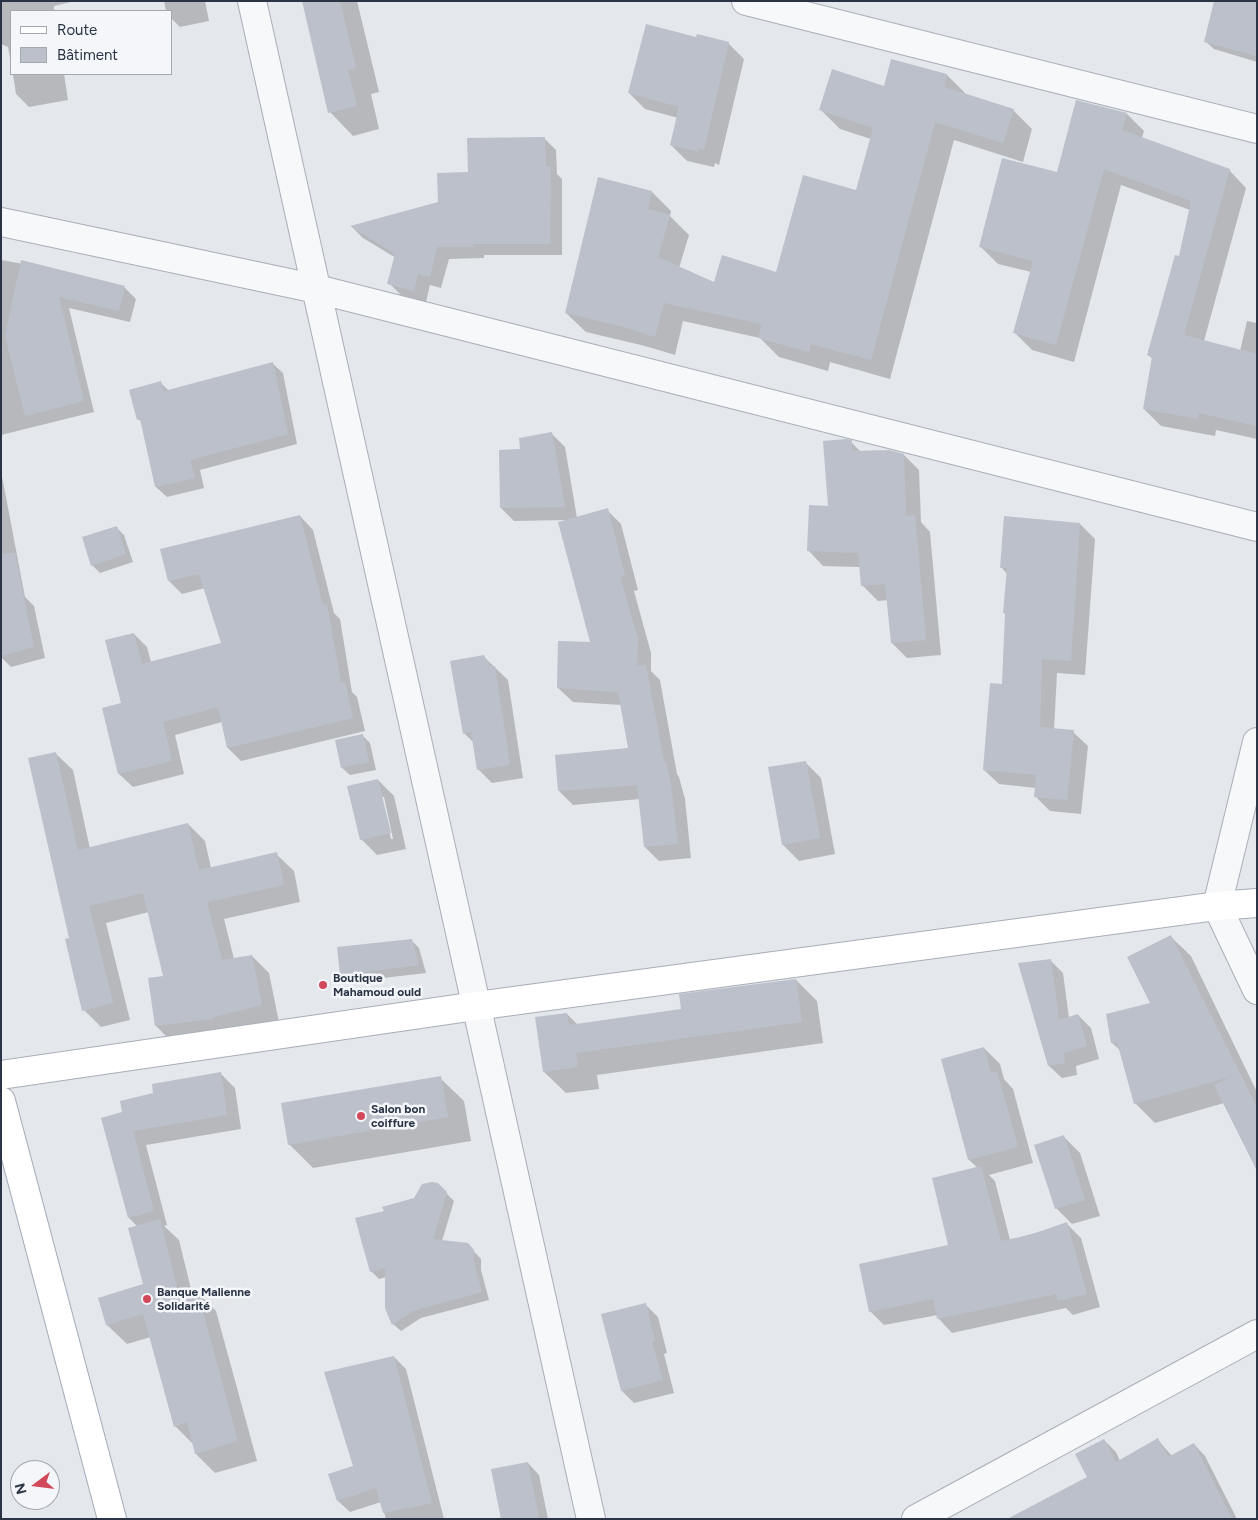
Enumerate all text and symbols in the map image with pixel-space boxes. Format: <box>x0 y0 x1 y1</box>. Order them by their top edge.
legend <box>10 10 172 75</box>
text: Route <box>57 21 97 39</box>
text: Bâtiment <box>57 46 118 64</box>
place label: Boutique Mahamoud ould <box>333 971 421 999</box>
marker: Boutique Mahamoud ould <box>317 979 329 991</box>
place label: Salon bon coiffure <box>371 1102 425 1130</box>
marker: Salon bon coiffure <box>355 1110 367 1122</box>
place label: Banque Malienne Solidarité <box>157 1285 251 1313</box>
marker: Banque Malienne Solidarité <box>141 1293 153 1305</box>
north arrow <box>10 1460 60 1510</box>
text: N <box>11 1481 31 1496</box>

